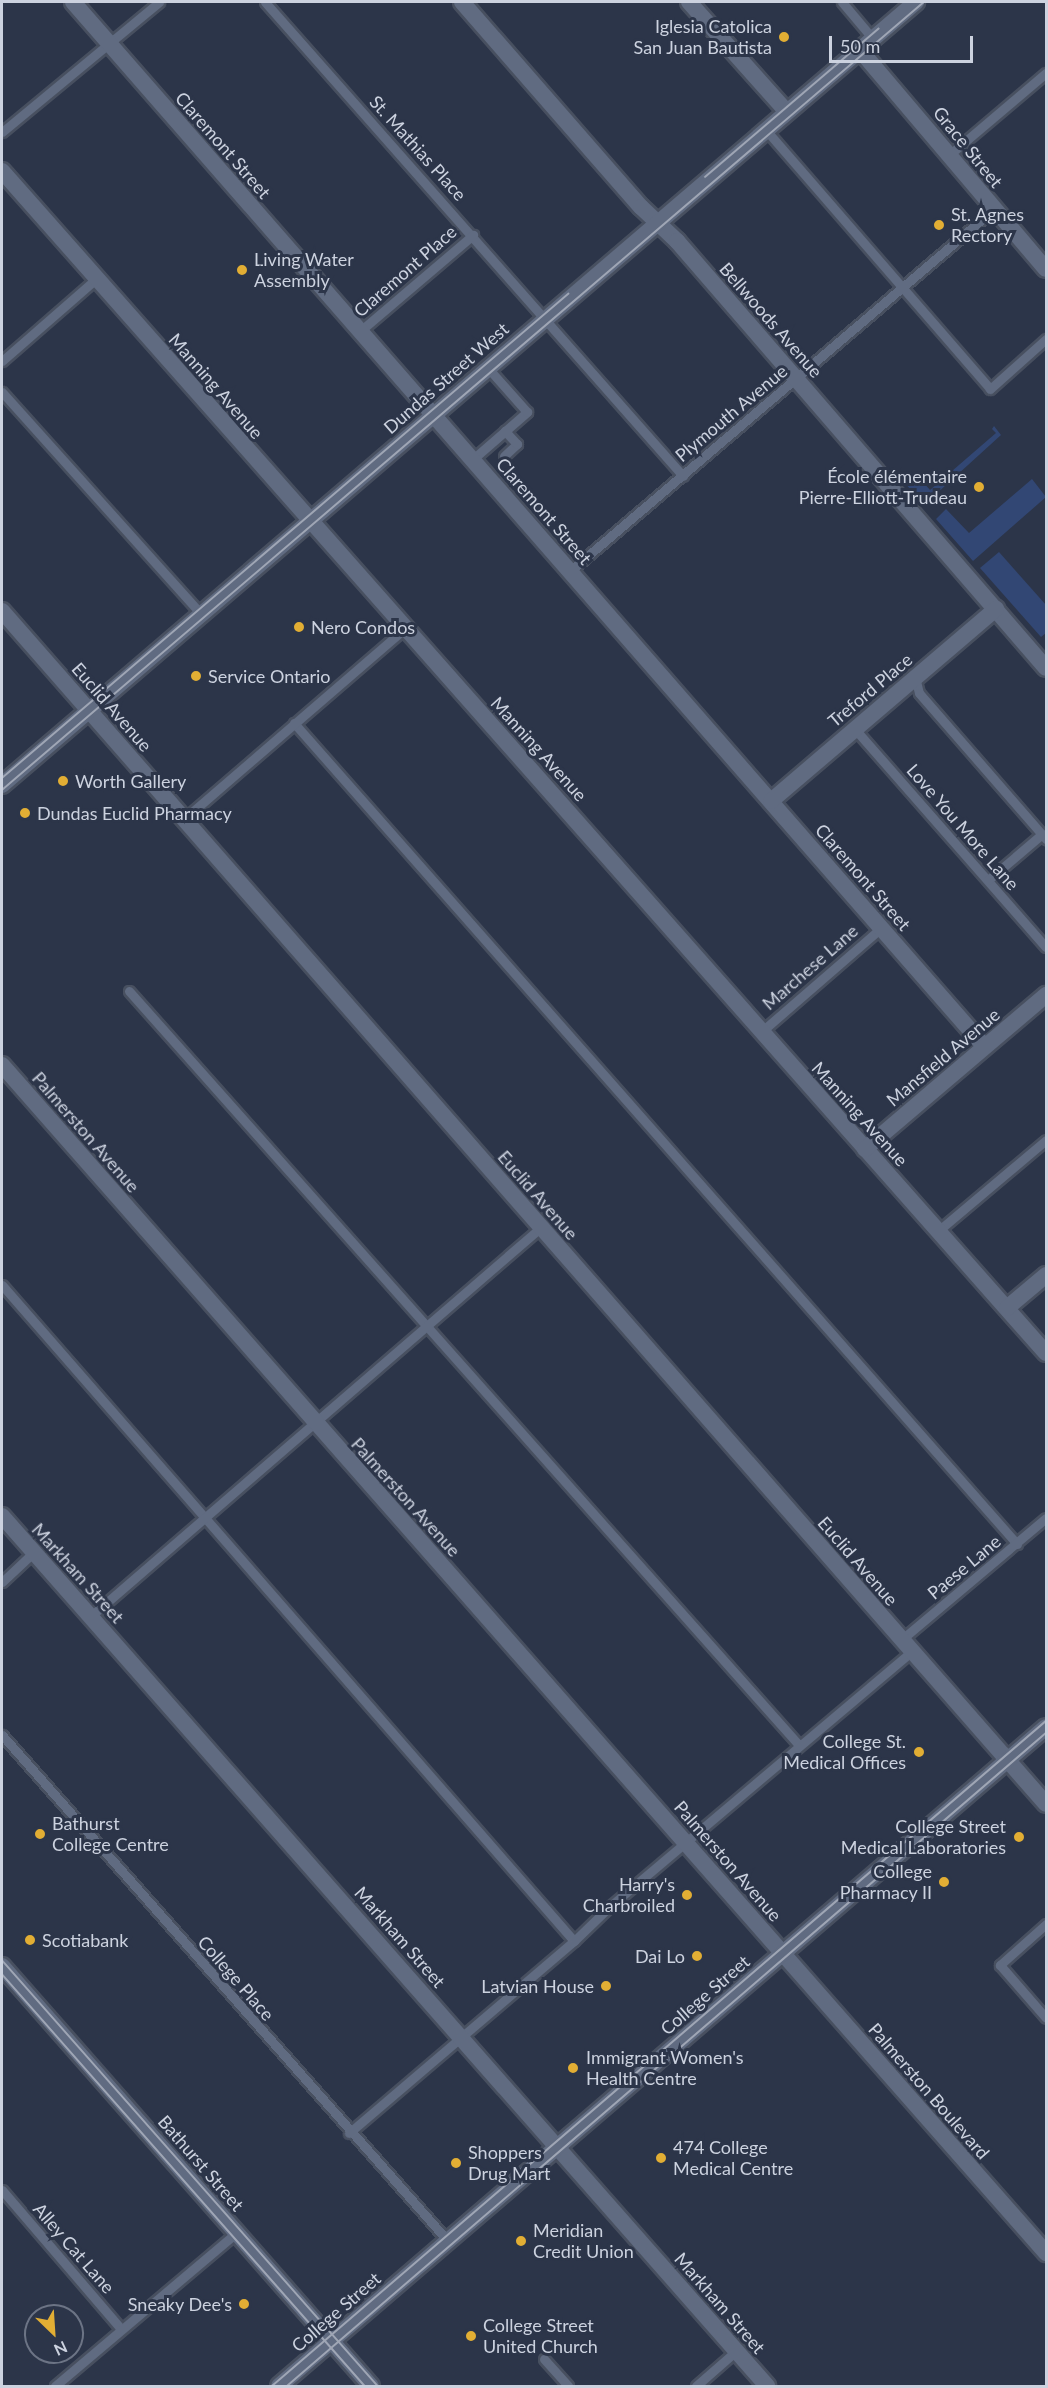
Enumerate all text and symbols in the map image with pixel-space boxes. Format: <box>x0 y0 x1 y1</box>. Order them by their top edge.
place label: Iglesia Catolica San Juan Bautista <box>633 16 772 58</box>
scale bar <box>832 24 976 62</box>
marker: Iglesia Catolica San Juan Bautista <box>777 30 791 44</box>
text: 50 m <box>840 35 880 57</box>
street label: Claremont Street <box>171 87 275 203</box>
street label: St. Mathias Place <box>365 91 471 205</box>
street label: Grace Street <box>929 102 1007 192</box>
place label: St. Agnes Rectory <box>951 204 1025 246</box>
marker: St. Agnes Rectory <box>932 218 946 232</box>
street label: Claremont Place <box>349 221 461 321</box>
place label: Living Water Assembly <box>254 249 354 292</box>
street label: Bellwoods Avenue <box>715 258 827 382</box>
marker: Living Water Assembly <box>235 263 249 277</box>
street label: Dundas Street West <box>379 318 513 438</box>
street label: Manning Avenue <box>164 329 268 443</box>
street label: Plymouth Avenue <box>670 360 792 466</box>
street label: Claremont Street <box>492 453 596 569</box>
place label: École élémentaire Pierre-Elliott-Trudeau <box>799 466 967 508</box>
marker: École élémentaire Pierre-Elliott-Trudeau <box>972 480 986 494</box>
place label: Nero Condos <box>311 616 415 638</box>
marker: Nero Condos <box>292 620 306 634</box>
street label: Treford Place <box>824 649 916 731</box>
street label: Euclid Avenue <box>67 658 157 756</box>
place label: Service Ontario <box>208 665 331 687</box>
marker: Service Ontario <box>189 669 203 683</box>
street label: Manning Avenue <box>486 692 592 806</box>
street label: Love You More Lane <box>902 759 1024 895</box>
place label: Worth Gallery <box>75 770 186 792</box>
marker: Worth Gallery <box>56 774 70 788</box>
place label: Dundas Euclid Pharmacy <box>37 802 232 824</box>
marker: Dundas Euclid Pharmacy <box>18 806 32 820</box>
street label: Claremont Street <box>811 819 915 935</box>
street label: Marchese Lane <box>758 920 862 1014</box>
street label: Mansfield Avenue <box>882 1003 1004 1111</box>
street label: Manning Avenue <box>807 1057 913 1171</box>
street label: Palmerston Avenue <box>28 1067 144 1197</box>
street label: Euclid Avenue <box>493 1146 583 1244</box>
street label: Palmerston Avenue <box>347 1433 465 1561</box>
street label: Euclid Avenue <box>813 1512 903 1610</box>
street label: Markham Street <box>28 1519 128 1627</box>
street label: Paese Lane <box>923 1530 1005 1604</box>
place label: College St. Medical Offices <box>783 1731 906 1774</box>
marker: College St. Medical Offices <box>910 1743 928 1761</box>
street label: Palmerston Avenue <box>670 1796 786 1926</box>
place label: Bathurst College Centre <box>52 1813 169 1856</box>
place label: College Street Medical Laboratories <box>841 1816 1006 1858</box>
marker: Bathurst College Centre <box>33 1827 47 1841</box>
marker: College Street Medical Laboratories <box>1010 1828 1028 1846</box>
place label: College Pharmacy II <box>839 1861 932 1904</box>
place label: Harry's Charbroiled <box>583 1874 675 1916</box>
marker: College Pharmacy II <box>937 1875 951 1889</box>
street label: Markham Street <box>350 1882 450 1992</box>
marker: Harry's Charbroiled <box>680 1888 694 1902</box>
place label: Scotiabank <box>42 1929 128 1951</box>
street label: College Place <box>193 1931 279 2025</box>
marker: Scotiabank <box>23 1933 37 1947</box>
place label: Dai Lo <box>635 1945 685 1967</box>
marker: Dai Lo <box>690 1949 704 1963</box>
street label: College Street <box>656 1951 754 2039</box>
place label: Latvian House <box>481 1975 594 1997</box>
marker: Latvian House <box>599 1979 613 1993</box>
street label: Palmerston Boulevard <box>864 2019 994 2163</box>
place label: Immigrant Women's Health Centre <box>586 2047 744 2090</box>
marker: Immigrant Women's Health Centre <box>564 2059 582 2077</box>
street label: Bathurst Street <box>154 2111 248 2215</box>
place label: 474 College Medical Centre <box>673 2137 793 2180</box>
place label: Shoppers Drug Mart <box>468 2142 550 2184</box>
marker: 474 College Medical Centre <box>654 2151 668 2165</box>
marker: Shoppers Drug Mart <box>449 2156 463 2170</box>
street label: Alley Cat Lane <box>29 2198 119 2298</box>
place label: Meridian Credit Union <box>533 2220 634 2262</box>
marker: Meridian Credit Union <box>514 2234 528 2248</box>
street label: Markham Street <box>670 2248 770 2358</box>
street label: College Street <box>287 2268 385 2356</box>
place label: Sneaky Dee's <box>127 2293 232 2315</box>
marker: Sneaky Dee's <box>237 2297 251 2311</box>
north arrow <box>24 2304 84 2364</box>
place label: College Street United Church <box>483 2315 598 2358</box>
marker: College Street United Church <box>464 2329 478 2343</box>
text: N <box>51 2338 71 2360</box>

